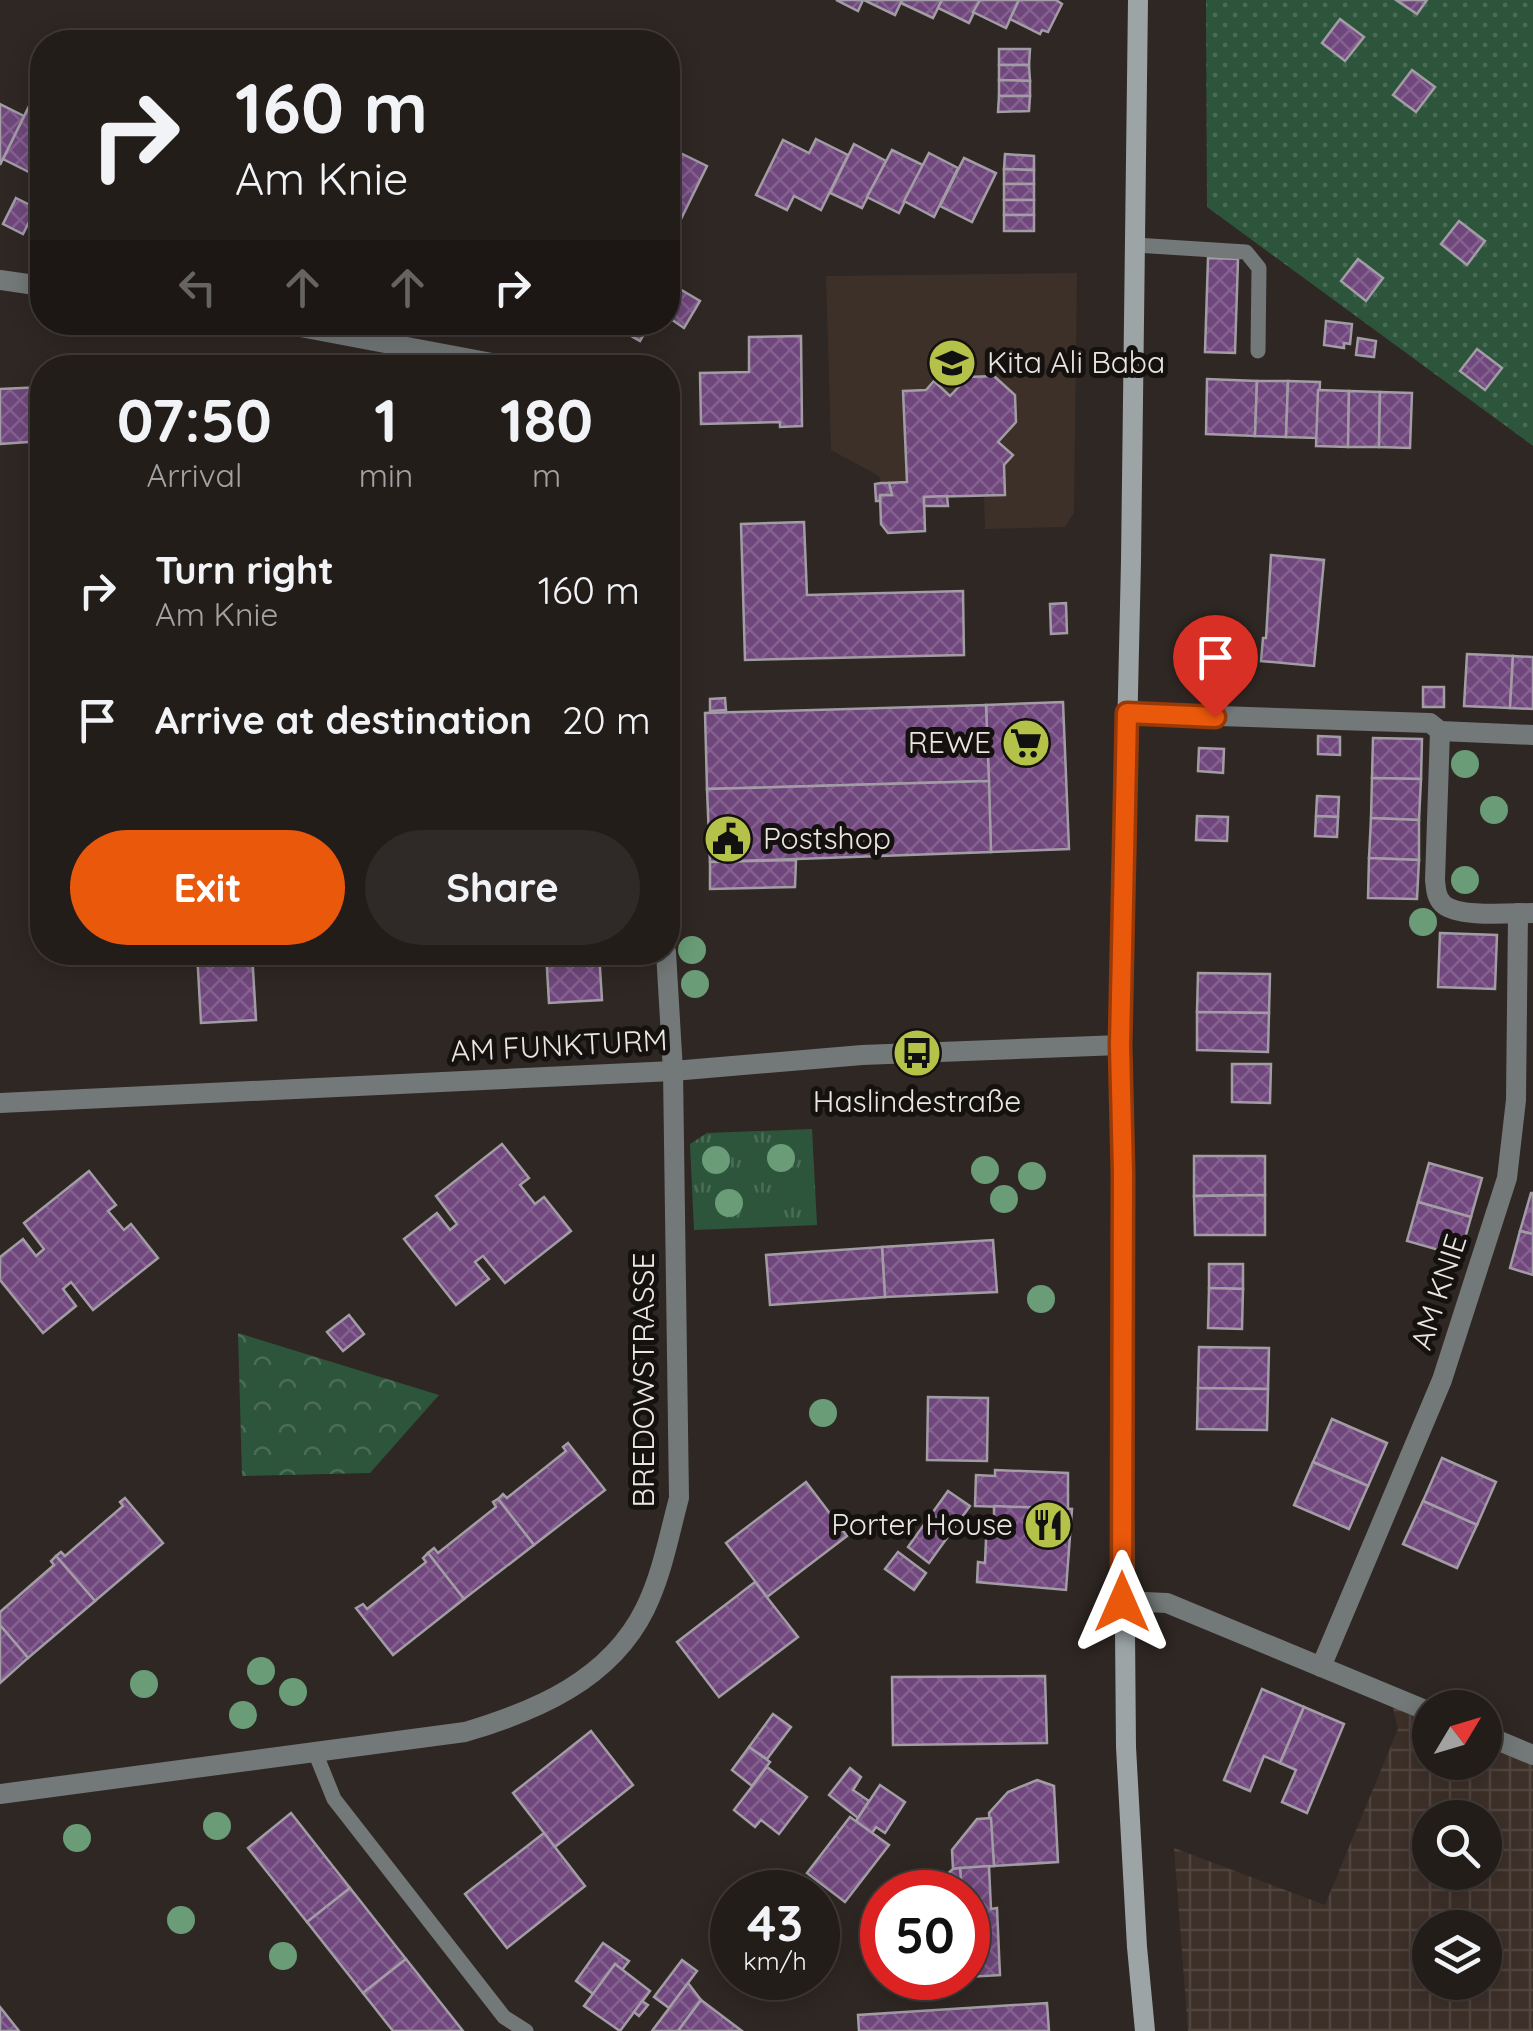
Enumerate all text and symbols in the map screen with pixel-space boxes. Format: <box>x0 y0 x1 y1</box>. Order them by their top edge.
text: 160 m <box>235 63 428 151</box>
icon: right <box>70 70 200 200</box>
text: Am Knie <box>235 150 409 206</box>
icon: left <box>170 260 225 315</box>
icon: ahead <box>275 260 330 315</box>
icon: ahead <box>380 260 435 315</box>
icon: right <box>485 260 540 315</box>
school or university icon: Kita Ali Baba <box>926 337 978 389</box>
place label: Kita Ali Baba <box>987 343 1165 381</box>
text: 07:50 <box>117 382 272 457</box>
text: 1 <box>374 382 398 457</box>
text: 180 <box>500 382 593 457</box>
text: Arrival <box>146 455 242 495</box>
text: min <box>359 455 413 495</box>
text: m <box>532 455 561 495</box>
text: Turn right <box>155 546 334 594</box>
icon: right <box>70 563 125 618</box>
text: 160 m <box>538 566 640 614</box>
text: Am Knie <box>155 594 278 634</box>
pin <box>1173 615 1258 718</box>
icon: arrive <box>1188 630 1243 685</box>
icon: arrive <box>70 693 125 748</box>
text: Arrive at destination <box>155 696 532 744</box>
text: 20 m <box>562 696 651 744</box>
supermarket icon: REWE <box>1000 717 1052 769</box>
place label: REWE <box>908 723 991 761</box>
public building icon: Postshop <box>702 813 754 865</box>
place label: Postshop <box>763 819 891 857</box>
button: Exit <box>70 830 345 945</box>
button: Share <box>365 830 640 945</box>
street label: AM FUNKTURM <box>449 1020 668 1070</box>
bus stop icon: Haslindestraße <box>891 1027 943 1079</box>
place label: Haslindestraße <box>813 1082 1021 1120</box>
street label: AM KNIE <box>1402 1229 1475 1354</box>
street label: BREDOWSTRASSE <box>624 1253 662 1508</box>
restaurant icon: Porter House <box>1022 1499 1074 1551</box>
place label: Porter House <box>831 1505 1013 1543</box>
position arrow <box>1070 1550 1174 1654</box>
north arrow <box>1412 1690 1502 1780</box>
map controls <box>1412 1690 1502 2000</box>
button: search <box>1412 1800 1502 1890</box>
speed limit sign: 50 <box>860 1870 990 2000</box>
text: 43 <box>747 1891 803 1954</box>
button: layers <box>1412 1910 1502 2000</box>
text: km/h <box>743 1945 807 1976</box>

